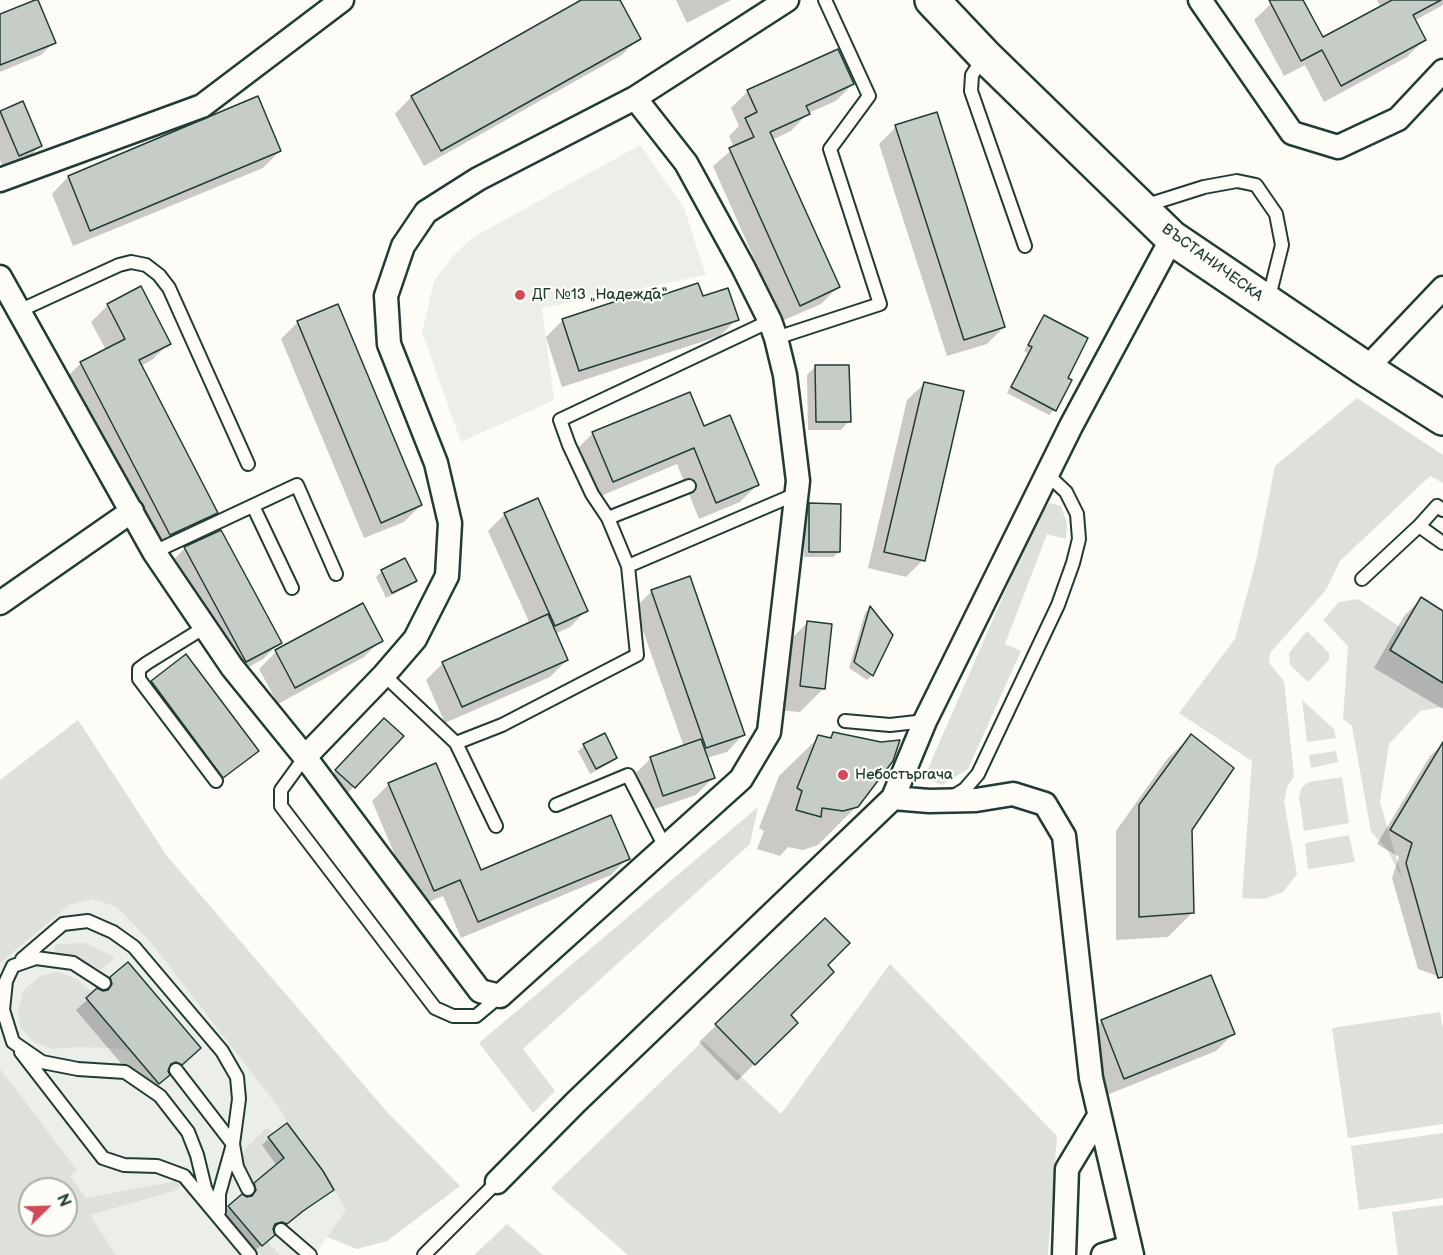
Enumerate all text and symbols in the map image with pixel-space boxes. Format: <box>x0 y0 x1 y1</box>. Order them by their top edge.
street label: ВЪСТАНИЧЕСКА <box>1158 220 1266 306</box>
place label: ДГ №13 „Надежда“ <box>532 286 668 304</box>
marker: ДГ №13 „Надежда“ <box>513 288 527 302</box>
place label: Небостъргача <box>855 766 953 784</box>
marker: Небостъргача <box>836 768 850 782</box>
north arrow <box>18 1177 78 1237</box>
text: N <box>52 1191 74 1210</box>

